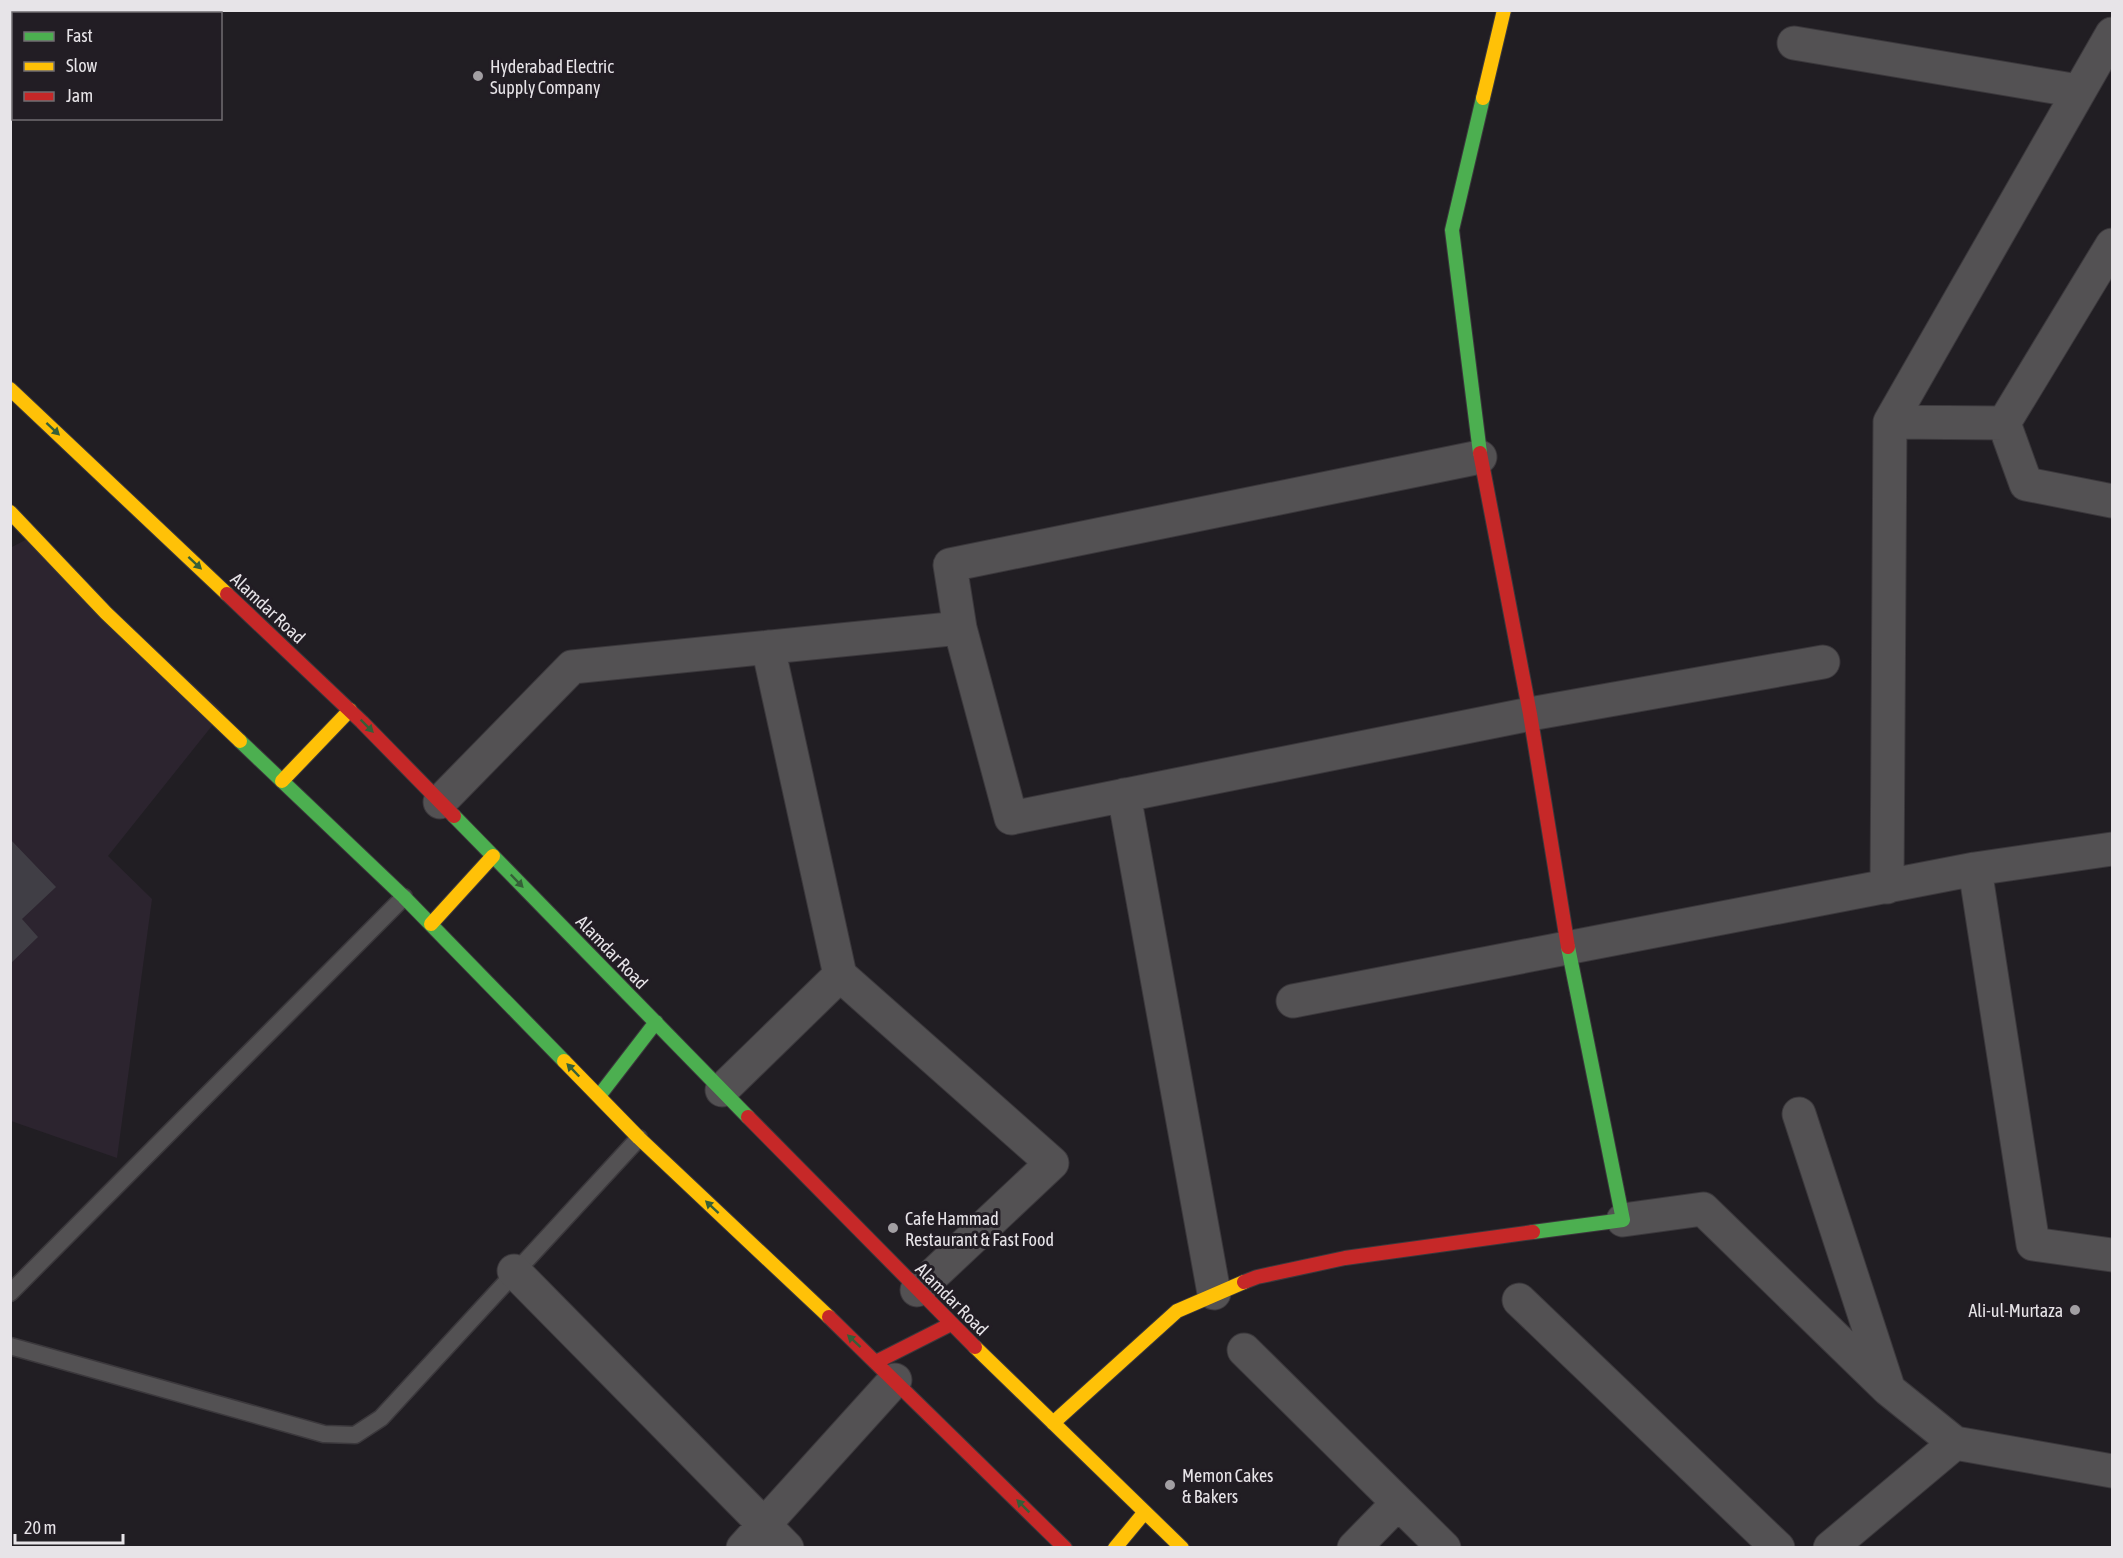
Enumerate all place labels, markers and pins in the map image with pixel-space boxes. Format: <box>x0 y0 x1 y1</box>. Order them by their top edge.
place label: Hyderabad Electric Supply Company <box>490 56 614 98</box>
marker: Hyderabad Electric Supply Company <box>471 69 485 83</box>
place label: Cafe Hammad Restaurant & Fast Food <box>905 1208 1054 1250</box>
marker: Cafe Hammad Restaurant & Fast Food <box>886 1221 900 1235</box>
place label: Ali-ul-Murtaza <box>1969 1300 2063 1321</box>
marker: Ali-ul-Murtaza <box>2068 1303 2082 1317</box>
place label: Memon Cakes & Bakers <box>1182 1465 1273 1507</box>
marker: Memon Cakes & Bakers <box>1163 1478 1177 1492</box>

